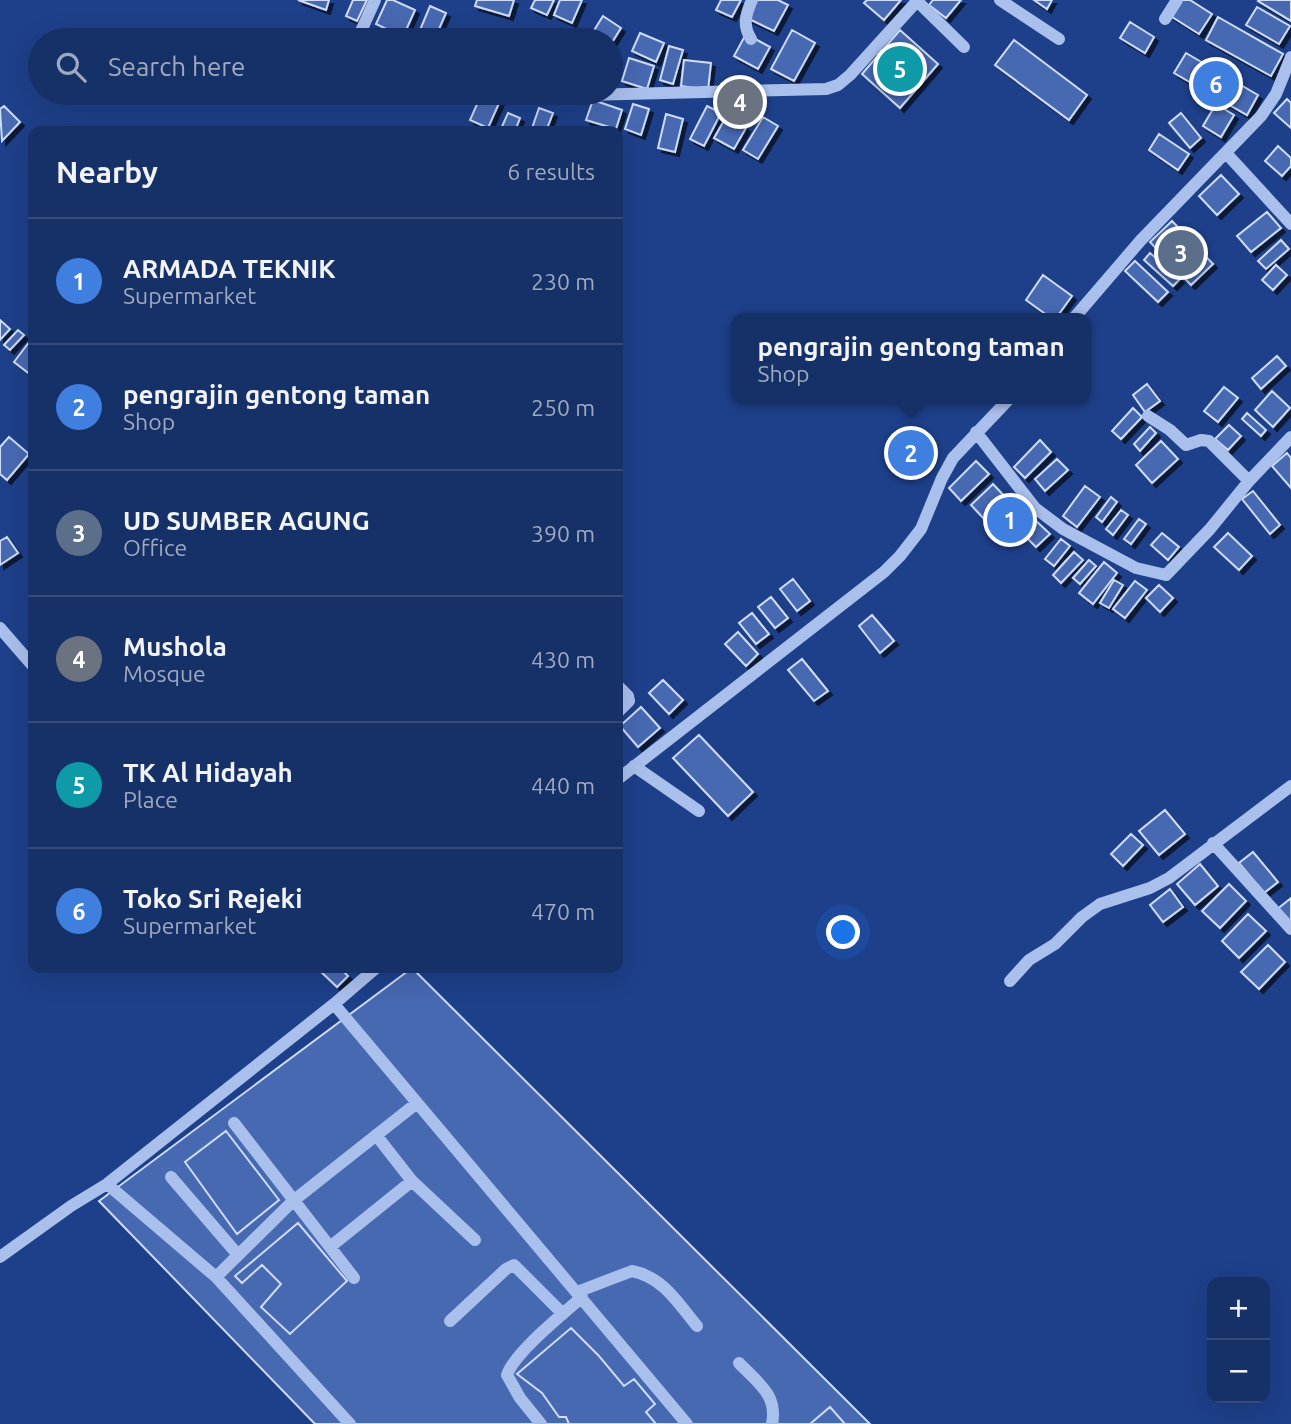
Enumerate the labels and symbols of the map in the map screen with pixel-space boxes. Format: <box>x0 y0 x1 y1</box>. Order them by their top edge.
pin: 5 <box>877 43 923 95</box>
pin: 6 <box>1193 58 1239 110</box>
pin: 4 <box>717 76 763 128</box>
pin: 3 <box>1158 227 1204 279</box>
pin: 2 <box>888 427 934 479</box>
pin: 1 <box>987 494 1033 546</box>
your location <box>826 915 860 949</box>

